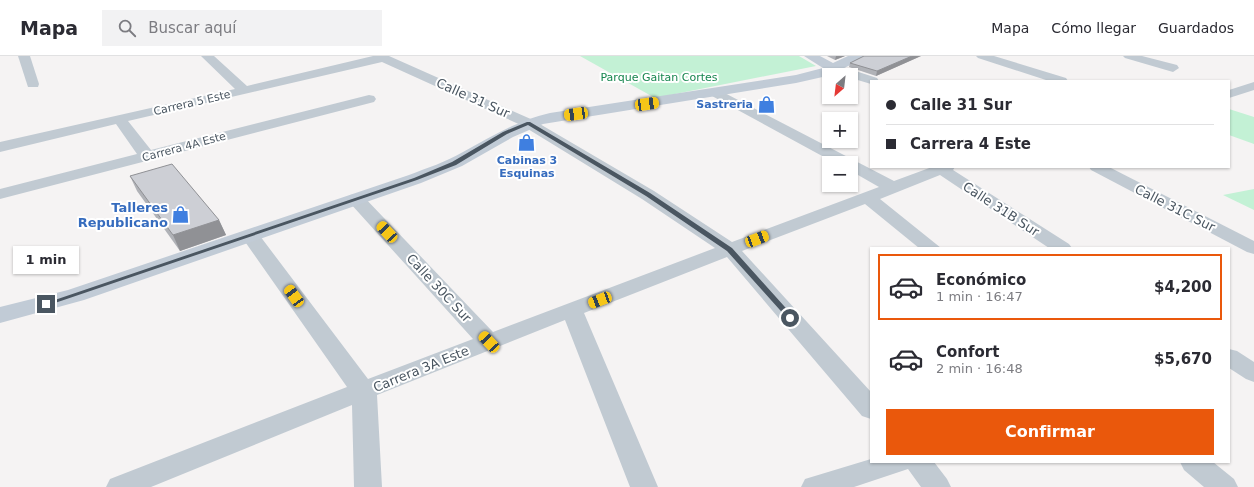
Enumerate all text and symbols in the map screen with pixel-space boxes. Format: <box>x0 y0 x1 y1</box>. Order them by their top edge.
search box <box>102 10 382 46</box>
text: Mapa <box>20 17 78 39</box>
icon: search <box>116 17 138 39</box>
text: Buscar aquí <box>148 19 237 37</box>
text: Mapa <box>991 20 1029 36</box>
text: Cómo llegar <box>1051 20 1136 36</box>
text: Guardados <box>1158 20 1234 36</box>
north arrow <box>822 68 858 104</box>
map controls <box>822 68 858 192</box>
park label: Parque Gaitan Cortes <box>600 71 718 84</box>
street label: Calle 31 Sur <box>434 75 513 121</box>
street label: Carrera 5 Este <box>152 88 232 118</box>
shop icon: Sastreria <box>756 94 776 114</box>
car <box>634 96 660 112</box>
text: Calle 31 Sur <box>910 96 1012 114</box>
place label: Sastreria <box>696 98 753 111</box>
car <box>563 106 589 122</box>
button: + <box>822 112 858 148</box>
street label: Carrera 4A Este <box>141 129 228 164</box>
shop icon: Cabinas 3 Esquinas <box>517 132 537 152</box>
text: Carrera 4 Este <box>910 135 1031 153</box>
place label: Cabinas 3 Esquinas <box>497 154 557 180</box>
button: − <box>822 156 858 192</box>
street label: Calle 31B Sur <box>960 179 1042 240</box>
street label: Calle 31C Sur <box>1132 181 1218 235</box>
place label: Talleres Republicano <box>78 200 168 230</box>
shop icon: Talleres Republicano <box>171 204 191 224</box>
car <box>374 219 400 245</box>
car <box>744 229 770 249</box>
callout: 1 min <box>13 246 79 274</box>
street label: Calle 30C Sur <box>404 251 475 326</box>
text: 1 min <box>26 252 66 267</box>
icon: car <box>888 269 924 305</box>
text: Económico <box>936 271 1026 289</box>
text: $4,200 <box>1154 278 1212 296</box>
car <box>282 283 306 309</box>
text: 1 min · 16:47 <box>936 289 1023 304</box>
car <box>587 290 613 310</box>
route end <box>37 295 55 313</box>
route start <box>781 309 799 327</box>
car <box>476 329 502 355</box>
icon: car <box>888 341 924 377</box>
street label: Carrera 3A Este <box>371 343 471 395</box>
text: Confort <box>936 343 999 361</box>
text: $5,670 <box>1154 350 1212 368</box>
text: 2 min · 16:48 <box>936 361 1023 376</box>
button: Confirmar <box>886 409 1214 455</box>

